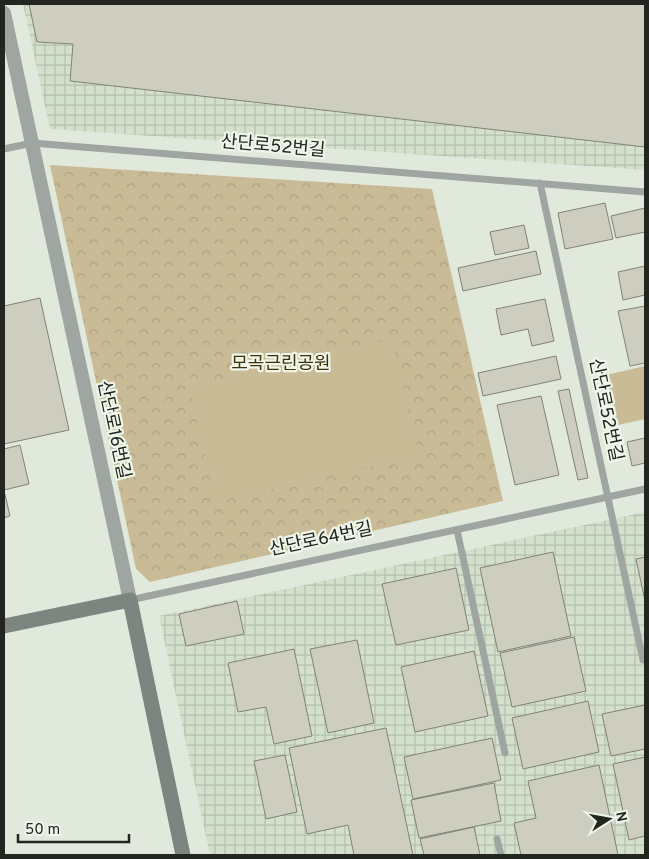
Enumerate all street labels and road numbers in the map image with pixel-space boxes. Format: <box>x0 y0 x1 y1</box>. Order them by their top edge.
street label: 산단로52번길 <box>220 131 326 163</box>
street label: 산단로52번길 <box>583 356 627 464</box>
street label: 산단로16번길 <box>91 379 135 481</box>
street label: 산단로64번길 <box>267 518 375 562</box>

